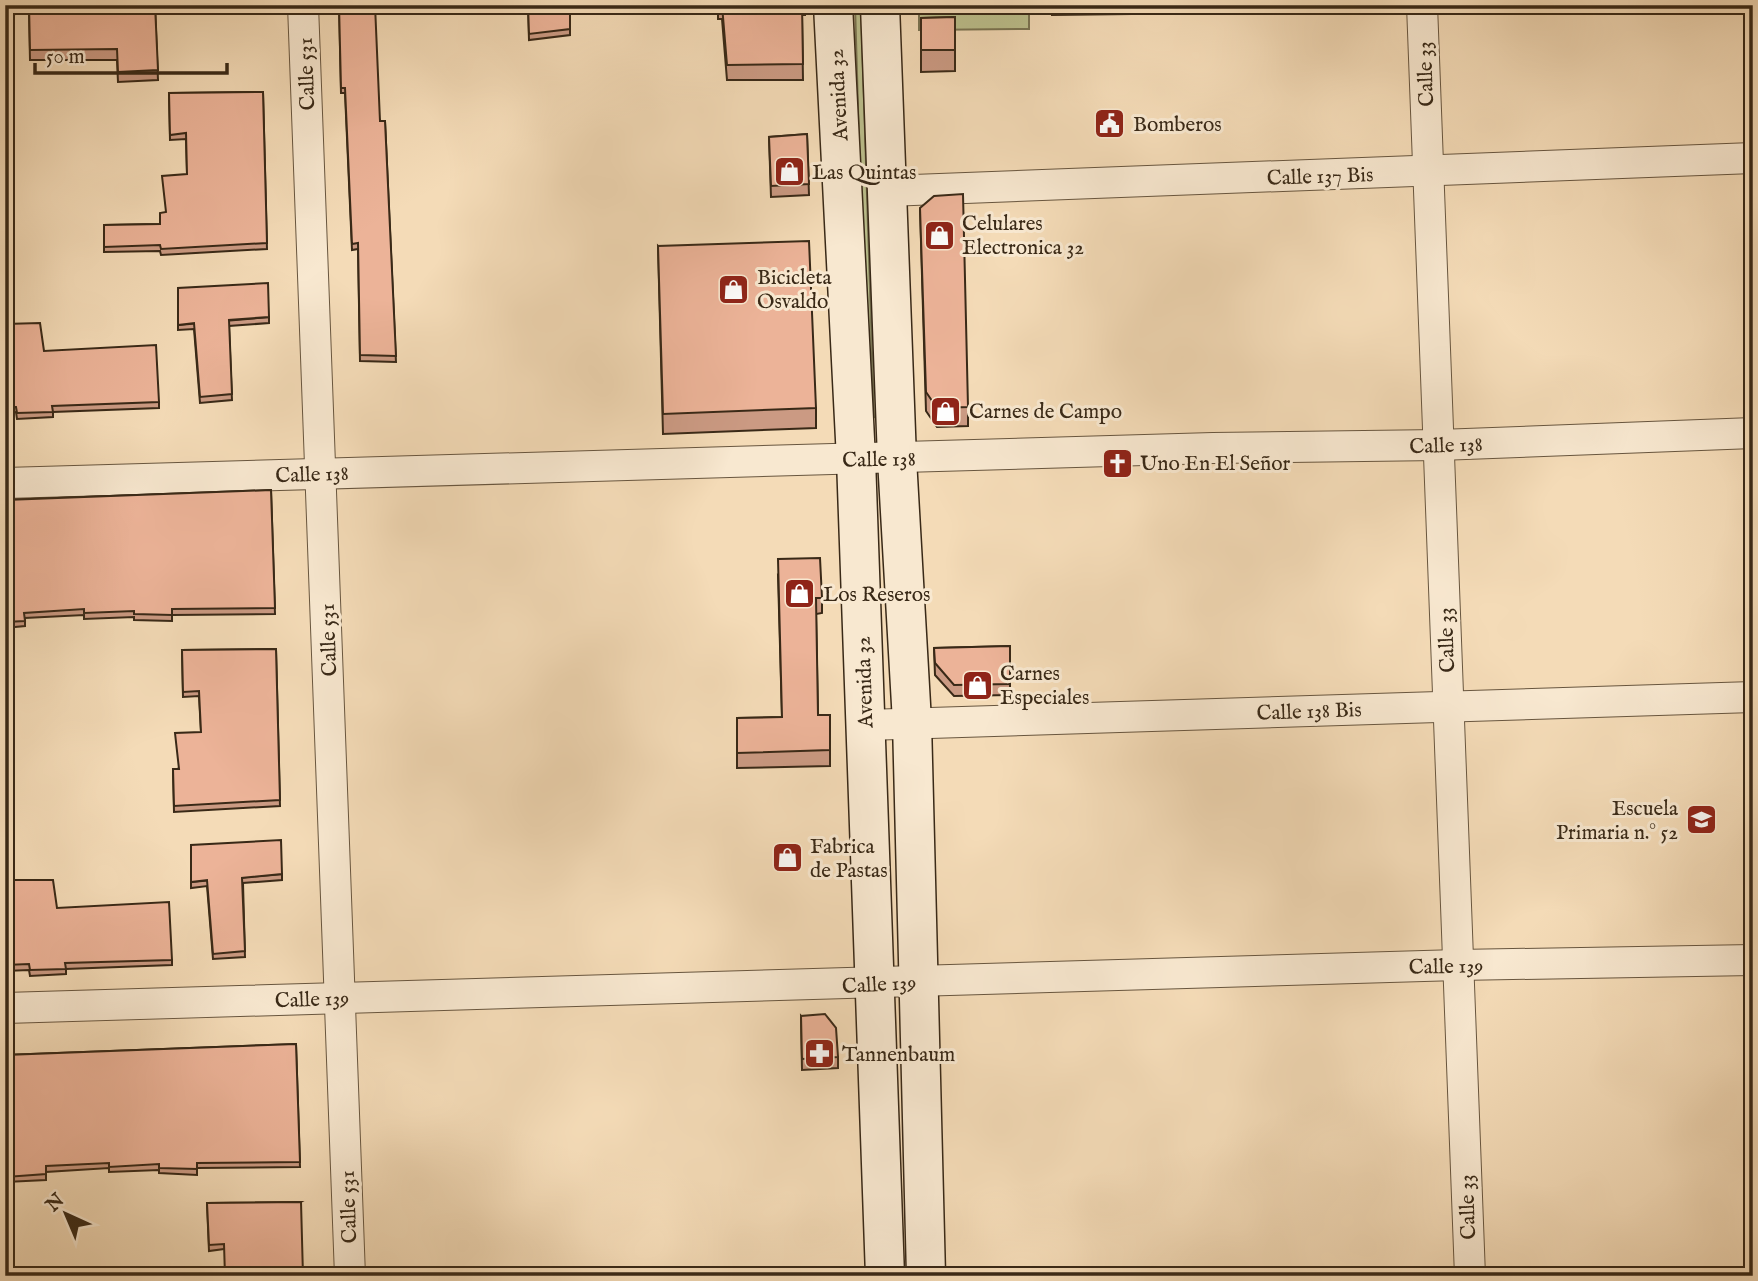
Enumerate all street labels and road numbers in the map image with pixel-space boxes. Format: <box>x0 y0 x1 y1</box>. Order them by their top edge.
street label: Calle 531 <box>293 37 322 111</box>
street label: Calle 33 <box>1412 41 1441 107</box>
street label: Avenida 32 <box>824 48 855 143</box>
street label: Calle 137 Bis <box>1266 162 1374 193</box>
street label: Calle 138 <box>1409 432 1483 461</box>
street label: Calle 138 <box>842 446 916 475</box>
street label: Calle 138 <box>275 461 349 490</box>
street label: Calle 531 <box>315 603 344 677</box>
street label: Calle 33 <box>1433 607 1462 673</box>
street label: Avenida 32 <box>850 635 881 729</box>
street label: Calle 138 Bis <box>1256 697 1362 728</box>
street label: Calle 139 <box>1409 953 1484 982</box>
street label: Calle 139 <box>841 970 917 1001</box>
street label: Calle 139 <box>274 986 350 1015</box>
street label: Calle 531 <box>335 1170 364 1244</box>
street label: Calle 33 <box>1454 1174 1483 1240</box>

